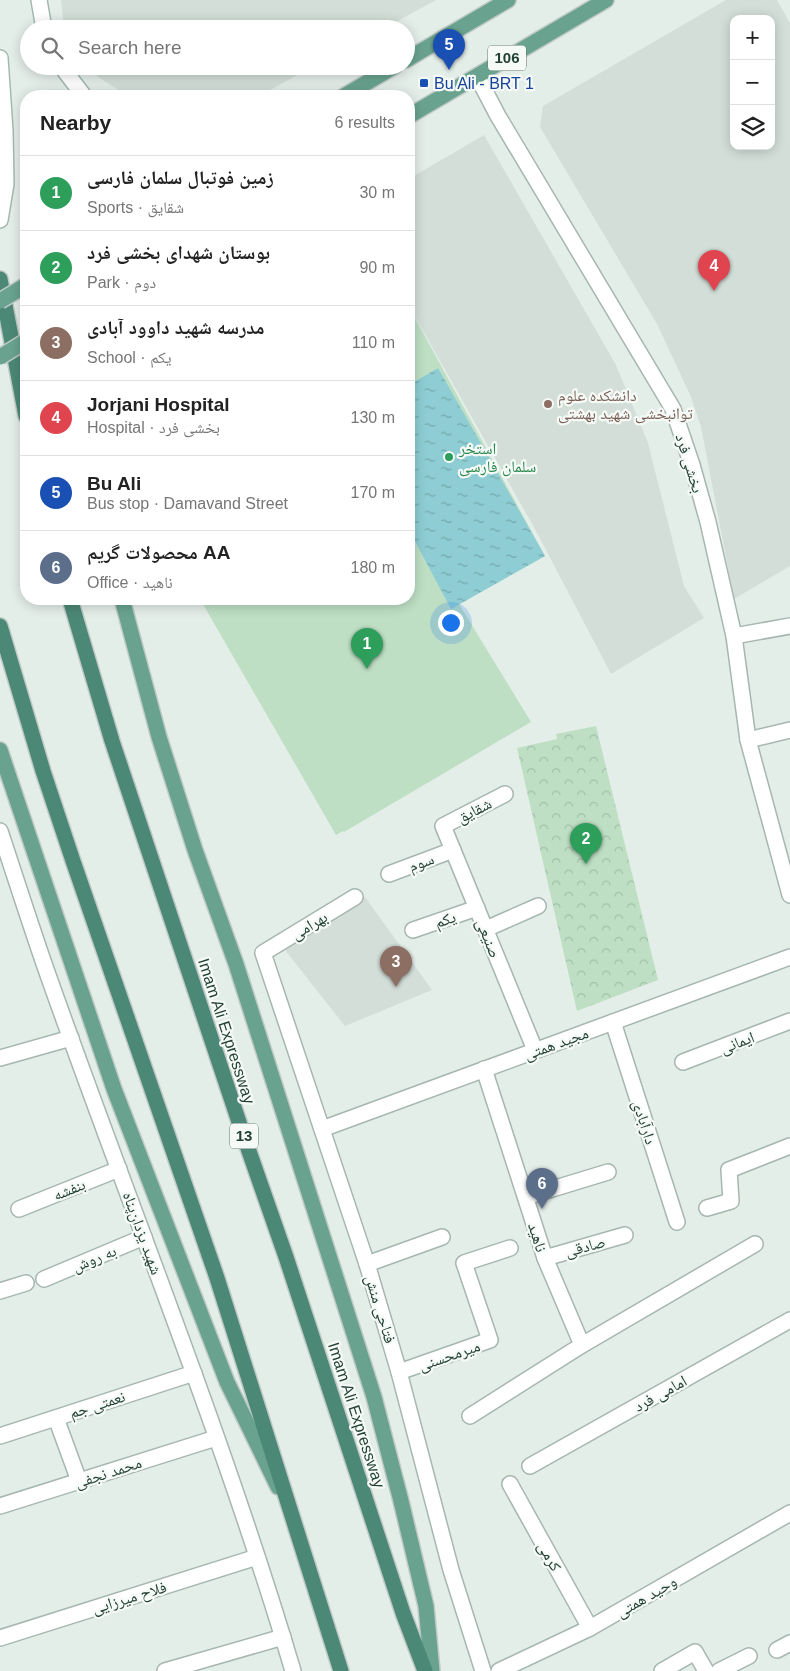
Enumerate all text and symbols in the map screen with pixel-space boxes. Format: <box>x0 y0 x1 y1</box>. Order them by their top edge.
map controls <box>730 15 775 150</box>
button: + <box>730 15 775 60</box>
search box <box>20 20 415 75</box>
pin: 5 <box>433 29 465 70</box>
icon: search <box>38 34 66 62</box>
text: Search here <box>78 37 182 58</box>
road number: 106 <box>488 46 526 70</box>
button: − <box>730 60 775 105</box>
place label: Bu Ali - BRT 1 <box>434 75 534 92</box>
marker: Bu Ali - BRT 1 <box>418 77 430 89</box>
button: layers <box>730 105 775 150</box>
text: Nearby <box>40 111 111 134</box>
text: 6 results <box>335 114 395 131</box>
text: زمین فوتبال سلمان فارسی <box>87 167 274 188</box>
text: 1 <box>52 184 60 201</box>
text: 30 m <box>359 184 395 201</box>
text: Sports · شقایق <box>87 199 184 216</box>
text: بوستان شهدای بخشی فرد <box>87 242 270 263</box>
pin: 4 <box>698 250 730 291</box>
text: 2 <box>52 259 60 276</box>
text: 90 m <box>359 259 395 276</box>
text: Park · دوم <box>87 274 156 291</box>
text: مدرسه شهید داوود آبادی <box>87 317 265 338</box>
text: 3 <box>52 334 60 351</box>
text: 110 m <box>352 334 395 351</box>
text: School · یکم <box>87 349 171 366</box>
place label: دانشکده علوم توانبخشی شهید بهشتی <box>558 387 693 424</box>
text: Jorjani Hospital <box>87 394 230 415</box>
marker: دانشکده علوم توانبخشی شهید بهشتی <box>542 398 554 410</box>
text: 4 <box>52 409 60 426</box>
text: 130 m <box>351 409 395 426</box>
text: Hospital · بخشی فرد <box>87 419 220 436</box>
street label: بخشی فرد <box>671 432 707 495</box>
place label: استخر سلمان فارسی <box>458 440 536 477</box>
marker: استخر سلمان فارسی <box>443 451 455 463</box>
text: Bu Ali <box>87 473 141 494</box>
text: 5 <box>52 484 60 501</box>
text: 170 m <box>351 484 395 501</box>
text: Bus stop · Damavand Street <box>87 495 288 512</box>
text: محصولات گریم AA <box>87 542 231 563</box>
text: 6 <box>52 559 60 576</box>
text: 180 m <box>351 559 395 576</box>
text: Office · ناهید <box>87 574 173 591</box>
your location <box>438 610 464 636</box>
pin: 1 <box>351 628 383 669</box>
street label: شقایق <box>454 795 495 828</box>
pin: 2 <box>570 823 602 864</box>
street label: سوم <box>406 850 437 877</box>
street label: بهرامی <box>288 908 331 944</box>
street label: یکم <box>432 908 459 933</box>
street label: صنیعی <box>471 916 504 961</box>
pin: 3 <box>380 946 412 987</box>
street label: Imam Ali Expressway <box>195 956 258 1106</box>
street label: مجید همتی <box>522 1024 591 1065</box>
street label: ایمانی <box>718 1028 757 1059</box>
street label: دارآبادی <box>628 1098 660 1147</box>
road number: 13 <box>230 1124 258 1148</box>
pin: 6 <box>526 1168 558 1209</box>
street label: بنفشه <box>51 1175 88 1204</box>
street label: شهید یزدان‌پناه <box>118 1189 165 1278</box>
street label: ناهید <box>525 1220 550 1254</box>
street label: صادقی <box>563 1233 608 1262</box>
street label: به روش <box>70 1242 119 1277</box>
street label: فتاحی منش <box>360 1273 399 1346</box>
street label: میرمحسنی <box>416 1337 483 1376</box>
street label: Imam Ali Expressway <box>325 1340 388 1490</box>
street label: امامی فرد <box>631 1372 691 1417</box>
street label: نعمتی جم <box>67 1388 128 1423</box>
street label: محمد نجفی <box>73 1454 144 1493</box>
street label: کرمی <box>533 1538 565 1575</box>
street label: وحید همتی <box>613 1572 680 1622</box>
street label: فلاح میرزایی <box>90 1578 169 1619</box>

